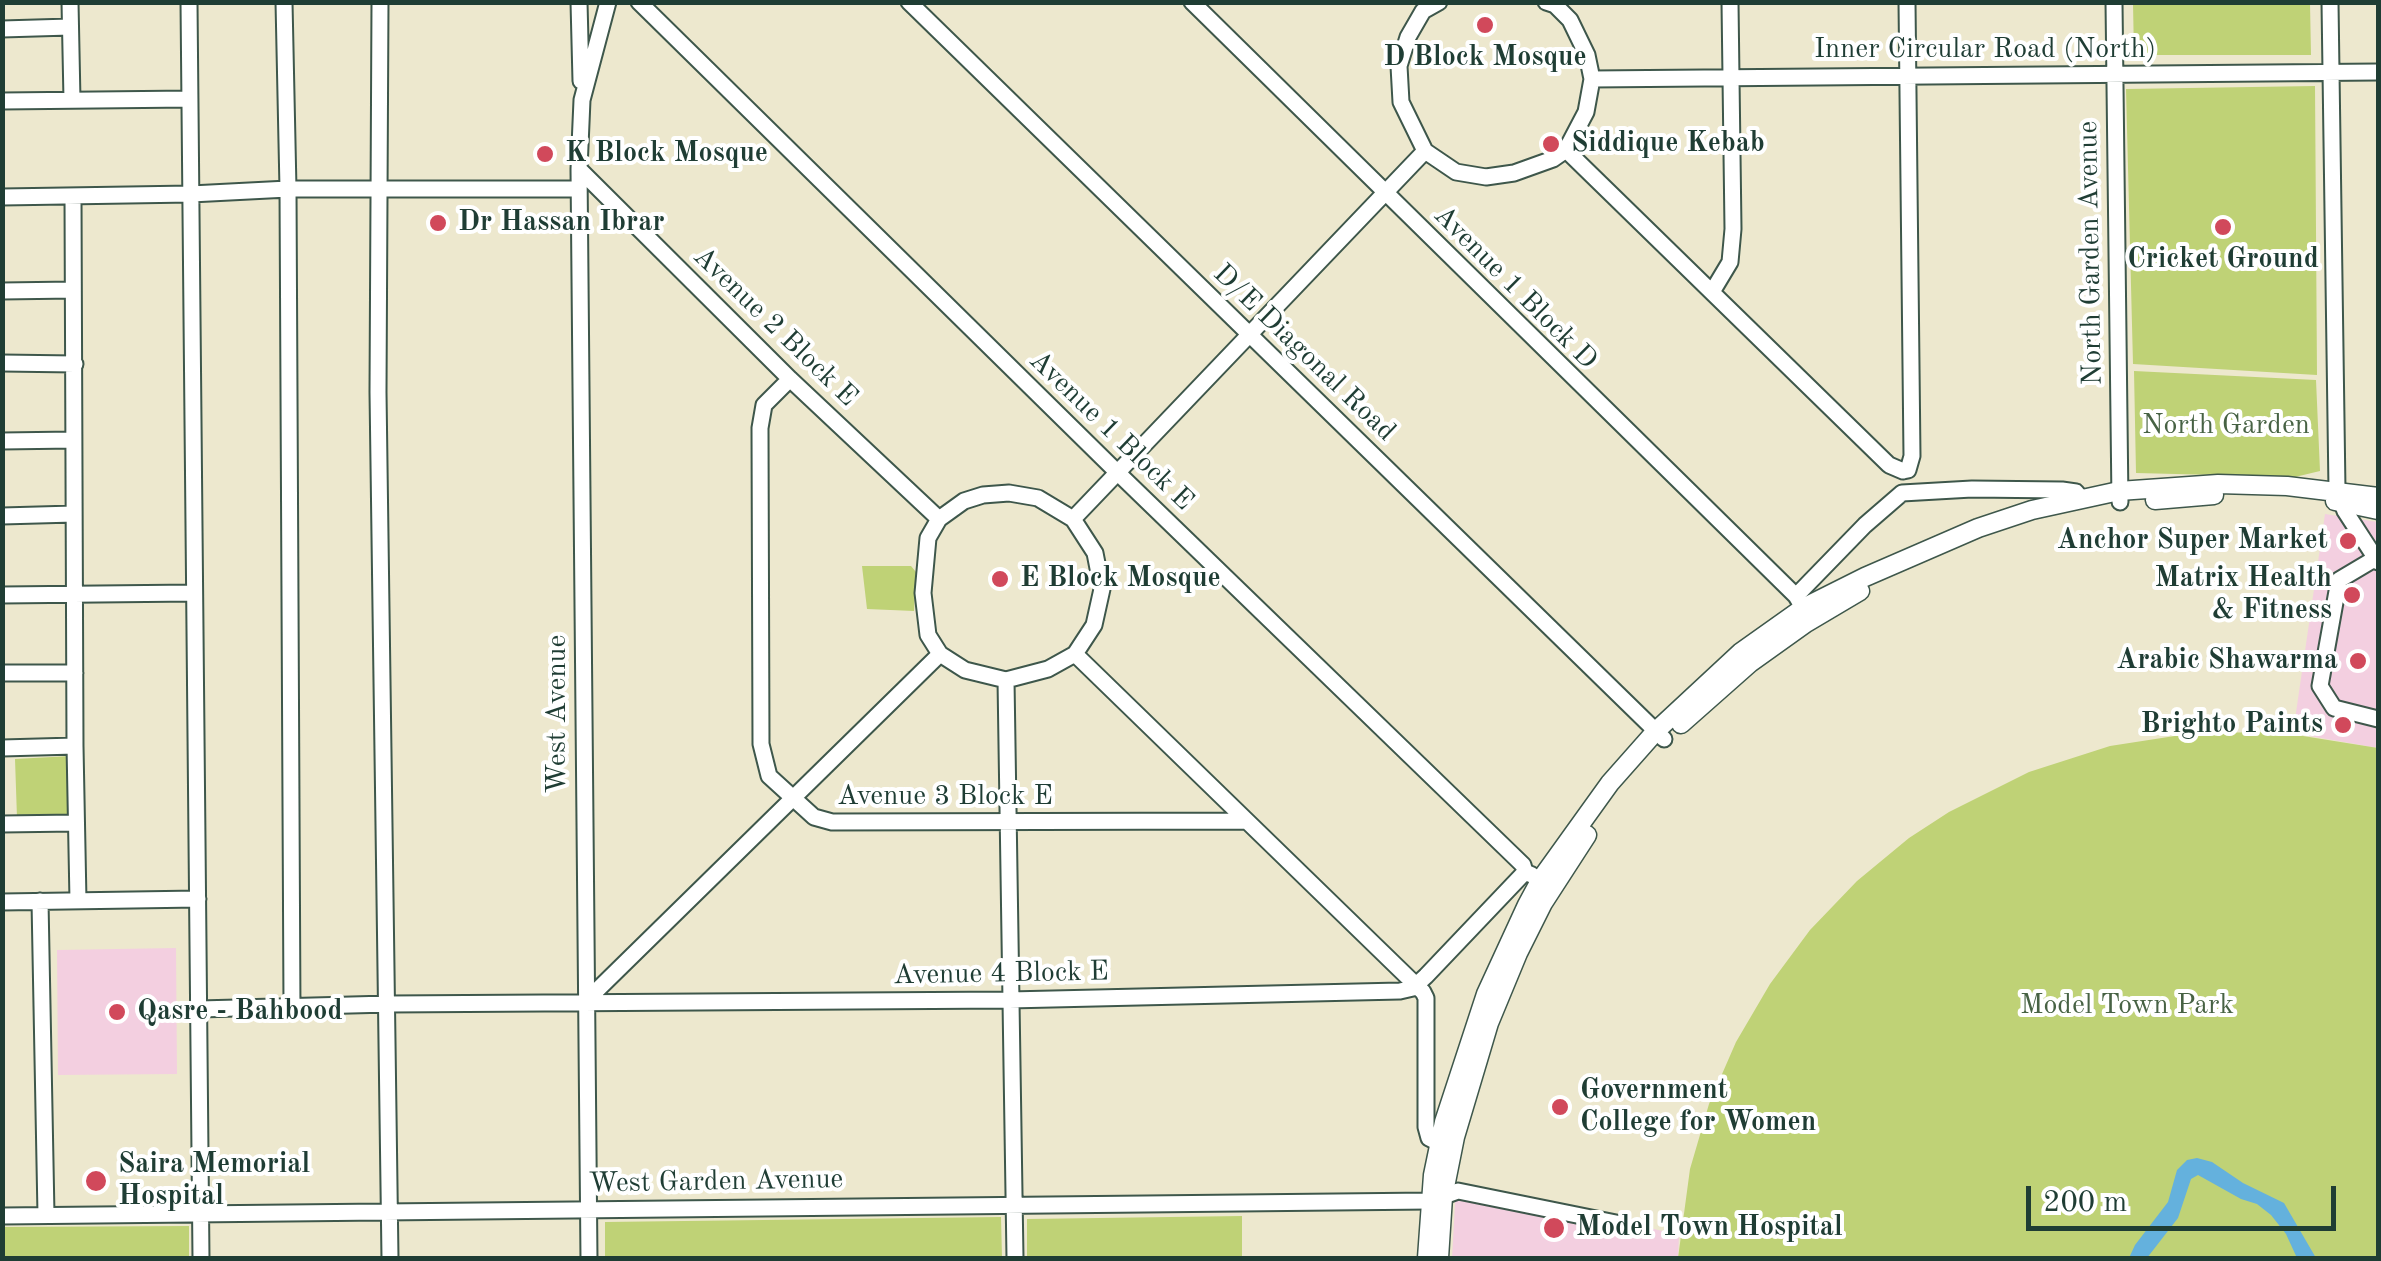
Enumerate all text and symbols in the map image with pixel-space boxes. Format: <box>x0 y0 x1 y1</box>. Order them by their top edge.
marker: D Block Mosque <box>1474 14 1496 36</box>
street label: Inner Circular Road (North) <box>1814 33 2156 67</box>
place label: D Block Mosque <box>1383 41 1587 75</box>
street label: North Garden Avenue <box>2072 120 2110 386</box>
place label: Siddique Kebab <box>1571 127 1765 161</box>
marker: Siddique Kebab <box>1540 133 1562 155</box>
place label: K Block Mosque <box>565 137 768 171</box>
marker: K Block Mosque <box>534 143 556 165</box>
street label: Avenue 1 Block D <box>1426 199 1604 377</box>
place label: Dr Hassan Ibrar <box>458 206 665 240</box>
marker: Dr Hassan Ibrar <box>427 212 449 234</box>
marker: Cricket Ground <box>2212 216 2234 238</box>
street label: Avenue 2 Block E <box>686 240 864 414</box>
place label: Cricket Ground <box>2127 243 2319 277</box>
street label: D/E Diagonal Road <box>1206 257 1402 449</box>
street label: Avenue 1 Block E <box>1022 344 1200 518</box>
park label: North Garden <box>2142 409 2310 443</box>
place label: Anchor Super Market <box>2057 524 2328 558</box>
marker: Anchor Super Market <box>2337 530 2359 552</box>
place label: E Block Mosque <box>1020 562 1221 596</box>
place label: Matrix Health & Fitness <box>2155 562 2332 628</box>
marker: E Block Mosque <box>989 568 1011 590</box>
marker: Matrix Health & Fitness <box>2341 584 2363 606</box>
street label: West Avenue <box>541 635 575 793</box>
place label: Arabic Shawarma <box>2116 644 2338 678</box>
marker: Arabic Shawarma <box>2347 650 2369 672</box>
place label: Brighto Paints <box>2141 708 2323 742</box>
marker: Brighto Paints <box>2332 714 2354 736</box>
street label: Avenue 3 Block E <box>837 780 1053 814</box>
street label: Avenue 4 Block E <box>893 955 1109 993</box>
park label: Model Town Park <box>2020 989 2234 1023</box>
place label: Qasre - Bahbood <box>137 995 342 1029</box>
marker: Qasre - Bahbood <box>106 1001 128 1023</box>
place label: Government College for Women <box>1580 1074 1816 1140</box>
marker: Government College for Women <box>1549 1096 1571 1118</box>
place label: Saira Memorial Hospital <box>118 1148 310 1214</box>
street label: West Garden Avenue <box>588 1163 844 1201</box>
scale bar <box>2031 1166 2341 1228</box>
marker: Saira Memorial Hospital <box>83 1168 109 1194</box>
text: 200 m <box>2043 1188 2127 1218</box>
place label: Model Town Hospital <box>1576 1211 1843 1245</box>
marker: Model Town Hospital <box>1541 1215 1567 1241</box>

